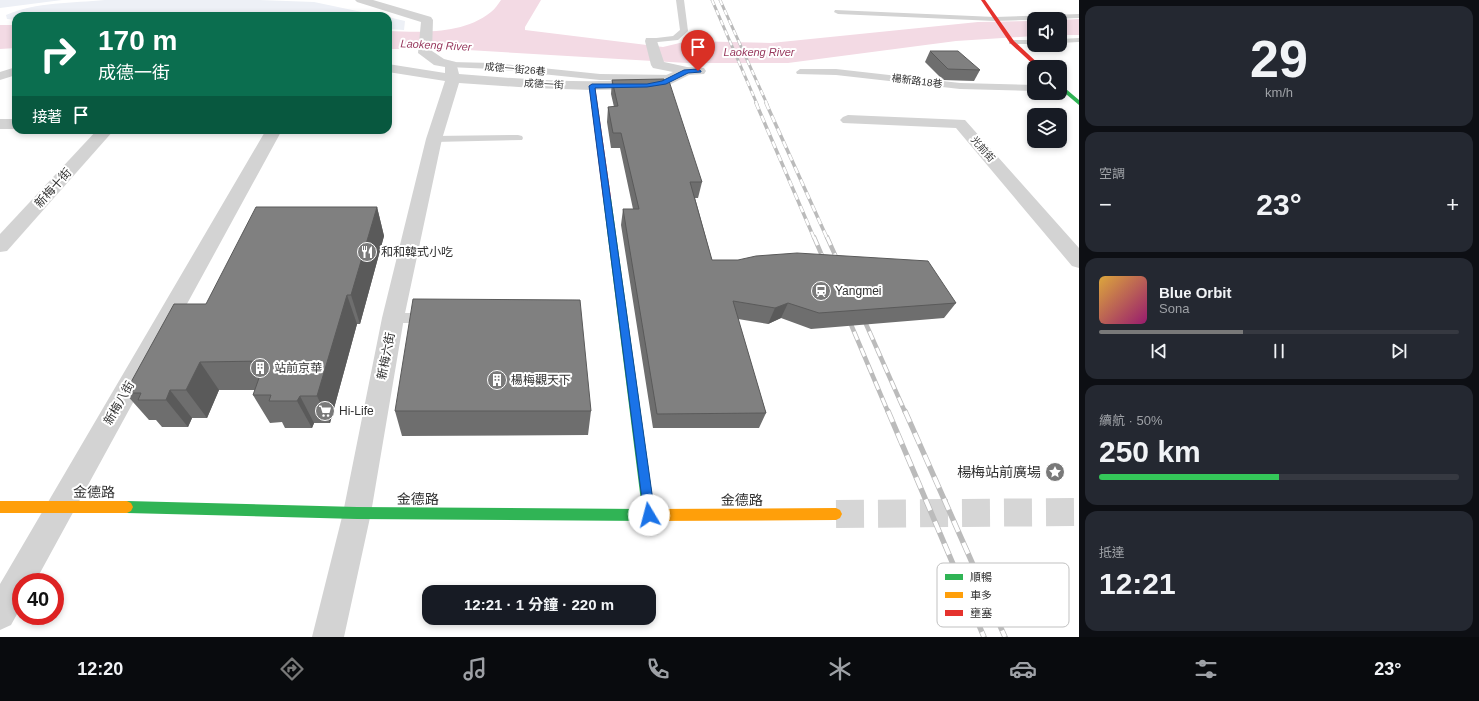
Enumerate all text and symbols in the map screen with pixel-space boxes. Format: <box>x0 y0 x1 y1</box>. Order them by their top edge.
map controls <box>1027 12 1067 148</box>
button: sound <box>1027 12 1067 52</box>
text: 170 m <box>98 25 177 56</box>
icon: right <box>32 28 84 80</box>
pin <box>681 30 715 71</box>
text: 29 <box>1250 30 1308 88</box>
icon: arrive <box>687 36 709 58</box>
water label: Laokeng River <box>400 37 473 53</box>
water label: Laokeng River <box>724 46 796 58</box>
button: search <box>1027 60 1067 100</box>
street label: 成德一街26巷 <box>484 61 546 77</box>
text: 成德一街 <box>98 63 170 83</box>
street label: 楊新路18巷 <box>891 72 943 90</box>
street label: 成德一街 <box>524 77 564 91</box>
text: km/h <box>1265 85 1293 100</box>
icon: arrive <box>70 104 92 126</box>
text: 接著 <box>32 108 62 125</box>
button: layers <box>1027 108 1067 148</box>
street label: 光前街 <box>969 134 997 164</box>
street label: 新梅十街 <box>32 165 74 211</box>
text: 空調 <box>1099 166 1125 181</box>
text: 23° <box>1256 188 1302 221</box>
text: − <box>1099 192 1112 217</box>
text: + <box>1446 192 1459 217</box>
restaurant icon: 和和韓式小吃 <box>356 241 378 263</box>
place label: 和和韓式小吃 <box>381 245 453 259</box>
station icon: Yangmei <box>810 280 832 302</box>
place label: Yangmei <box>835 284 881 298</box>
text: Blue Orbit <box>1159 284 1232 301</box>
text: Sona <box>1159 301 1189 316</box>
street label: 新梅六街 <box>375 331 397 381</box>
icon: previous <box>1148 340 1170 362</box>
icon: pause <box>1268 340 1290 362</box>
icon: next <box>1388 340 1410 362</box>
building icon: 站前京華 <box>249 357 271 379</box>
place label: 站前京華 <box>274 361 322 375</box>
building icon: 楊梅觀天下 <box>486 369 508 391</box>
place label: 楊梅觀天下 <box>511 373 571 387</box>
street label: 新梅八街 <box>101 379 137 427</box>
supermarket icon: Hi-Life <box>314 400 336 422</box>
place label: Hi-Life <box>339 404 374 418</box>
text: 續航 · 50% <box>1099 413 1163 428</box>
text: 250 km <box>1099 435 1201 468</box>
place icon: 楊梅站前廣場 <box>1044 461 1066 483</box>
place label: 楊梅站前廣場 <box>957 464 1041 480</box>
street label: 金德路 <box>73 484 115 500</box>
street label: 金德路 <box>397 491 439 507</box>
street label: 金德路 <box>721 492 763 508</box>
position arrow <box>628 494 670 536</box>
text: 抵達 <box>1099 545 1125 560</box>
legend <box>937 563 1069 627</box>
text: 12:21 <box>1099 567 1176 600</box>
text: 順暢 <box>970 571 992 583</box>
speed limit sign: 40 <box>12 573 64 625</box>
text: 車多 <box>970 589 992 601</box>
text: 12:21 · 1 分鐘 · 220 m <box>464 596 614 613</box>
text: 壅塞 <box>970 607 992 619</box>
icon: directions <box>278 655 306 683</box>
icon: music <box>461 655 489 683</box>
icon: phone <box>644 655 672 683</box>
icon: climate <box>826 655 854 683</box>
icon: car <box>1009 655 1037 683</box>
icon: filters <box>1192 655 1220 683</box>
text: 12:20 <box>77 659 123 679</box>
text: 23° <box>1374 659 1402 679</box>

